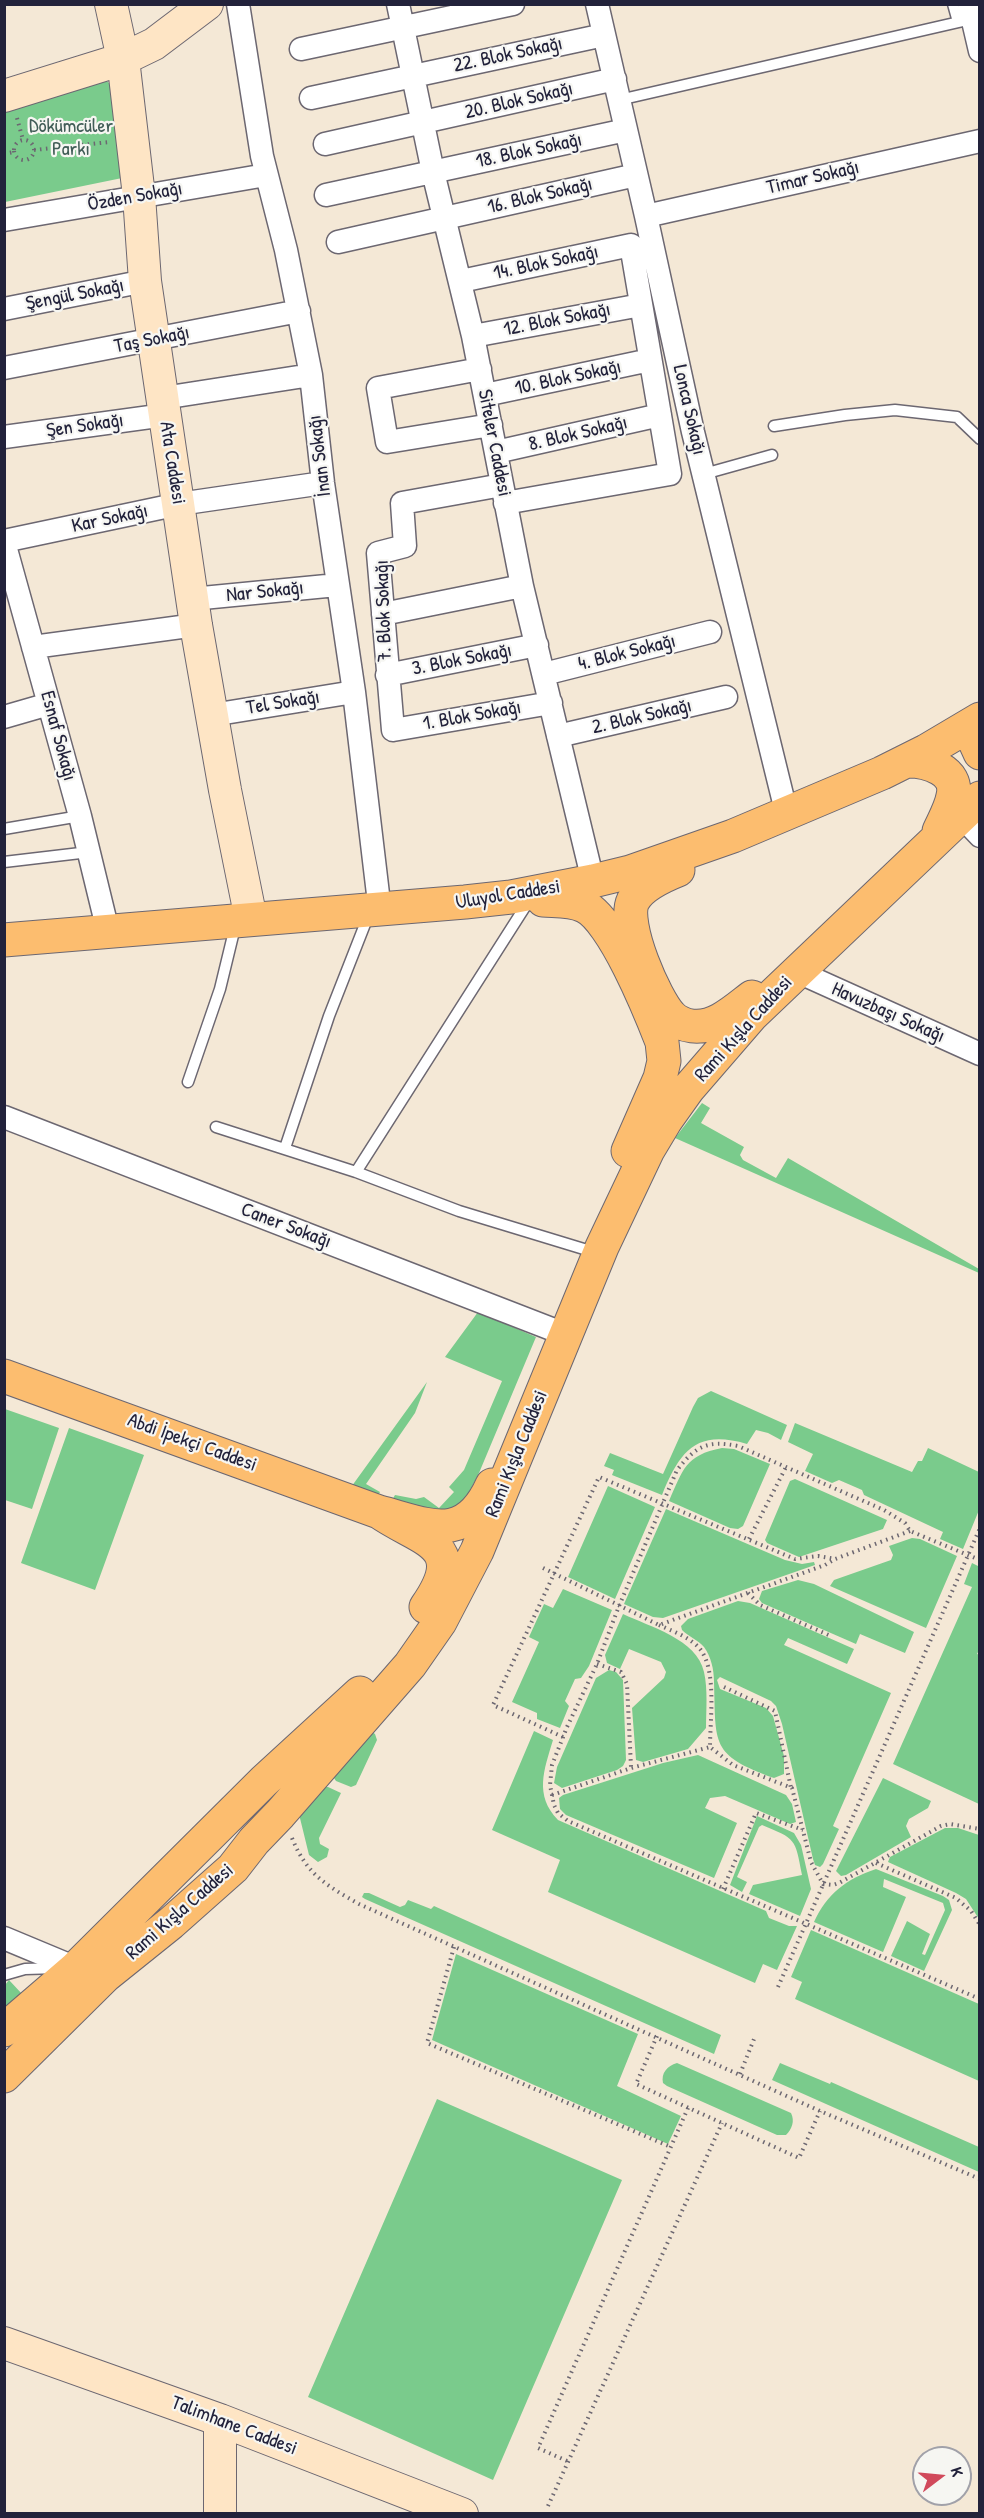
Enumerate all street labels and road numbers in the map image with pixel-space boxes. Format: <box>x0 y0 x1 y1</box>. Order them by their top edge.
street label: 22. Blok Sokağı <box>451 32 565 78</box>
street label: 20. Blok Sokağı <box>463 77 575 125</box>
street label: 18. Blok Sokağı <box>474 128 584 174</box>
street label: Timar Sokağı <box>764 156 862 200</box>
street label: 16. Blok Sokağı <box>485 172 595 220</box>
street label: Özden Sokağı <box>86 177 184 217</box>
street label: 14. Blok Sokağı <box>491 240 601 286</box>
street label: Şengül Sokağı <box>24 274 126 316</box>
street label: 12. Blok Sokağı <box>501 298 613 342</box>
street label: Taş Sokağı <box>112 321 192 359</box>
street label: 10. Blok Sokağı <box>513 355 623 401</box>
street label: Lonca Sokağı <box>667 363 711 457</box>
street label: Siteler Caddesi <box>472 387 516 499</box>
street label: Şen Sokağı <box>45 409 125 443</box>
street label: 8. Blok Sokağı <box>526 411 630 457</box>
street label: İnan Sokağı <box>303 414 337 498</box>
street label: Ata Caddesi <box>154 420 190 506</box>
street label: Kar Sokağı <box>70 499 150 539</box>
street label: 7. Blok Sokağı <box>370 560 398 662</box>
street label: Nar Sokağı <box>225 576 305 608</box>
street label: 4. Blok Sokağı <box>576 629 678 677</box>
street label: 3. Blok Sokağı <box>410 639 514 681</box>
street label: Tel Sokağı <box>245 685 321 721</box>
street label: Esnaf Sokağı <box>35 688 81 784</box>
street label: 2. Blok Sokağı <box>590 694 694 740</box>
street label: 1. Blok Sokağı <box>421 696 523 736</box>
street label: Uluyol Caddesi <box>454 875 562 915</box>
street label: Rami Kışla Caddesi <box>690 971 798 1087</box>
street label: Havuzbaşı Sokağı <box>828 977 948 1049</box>
street label: Caner Sokağı <box>237 1198 335 1254</box>
street label: Rami Kışla Caddesi <box>481 1387 553 1521</box>
street label: Abdi İpekçi Caddesi <box>124 1409 260 1477</box>
street label: Rami Kışla Caddesi <box>121 1859 239 1965</box>
street label: Talimhane Caddesi <box>168 2391 300 2461</box>

